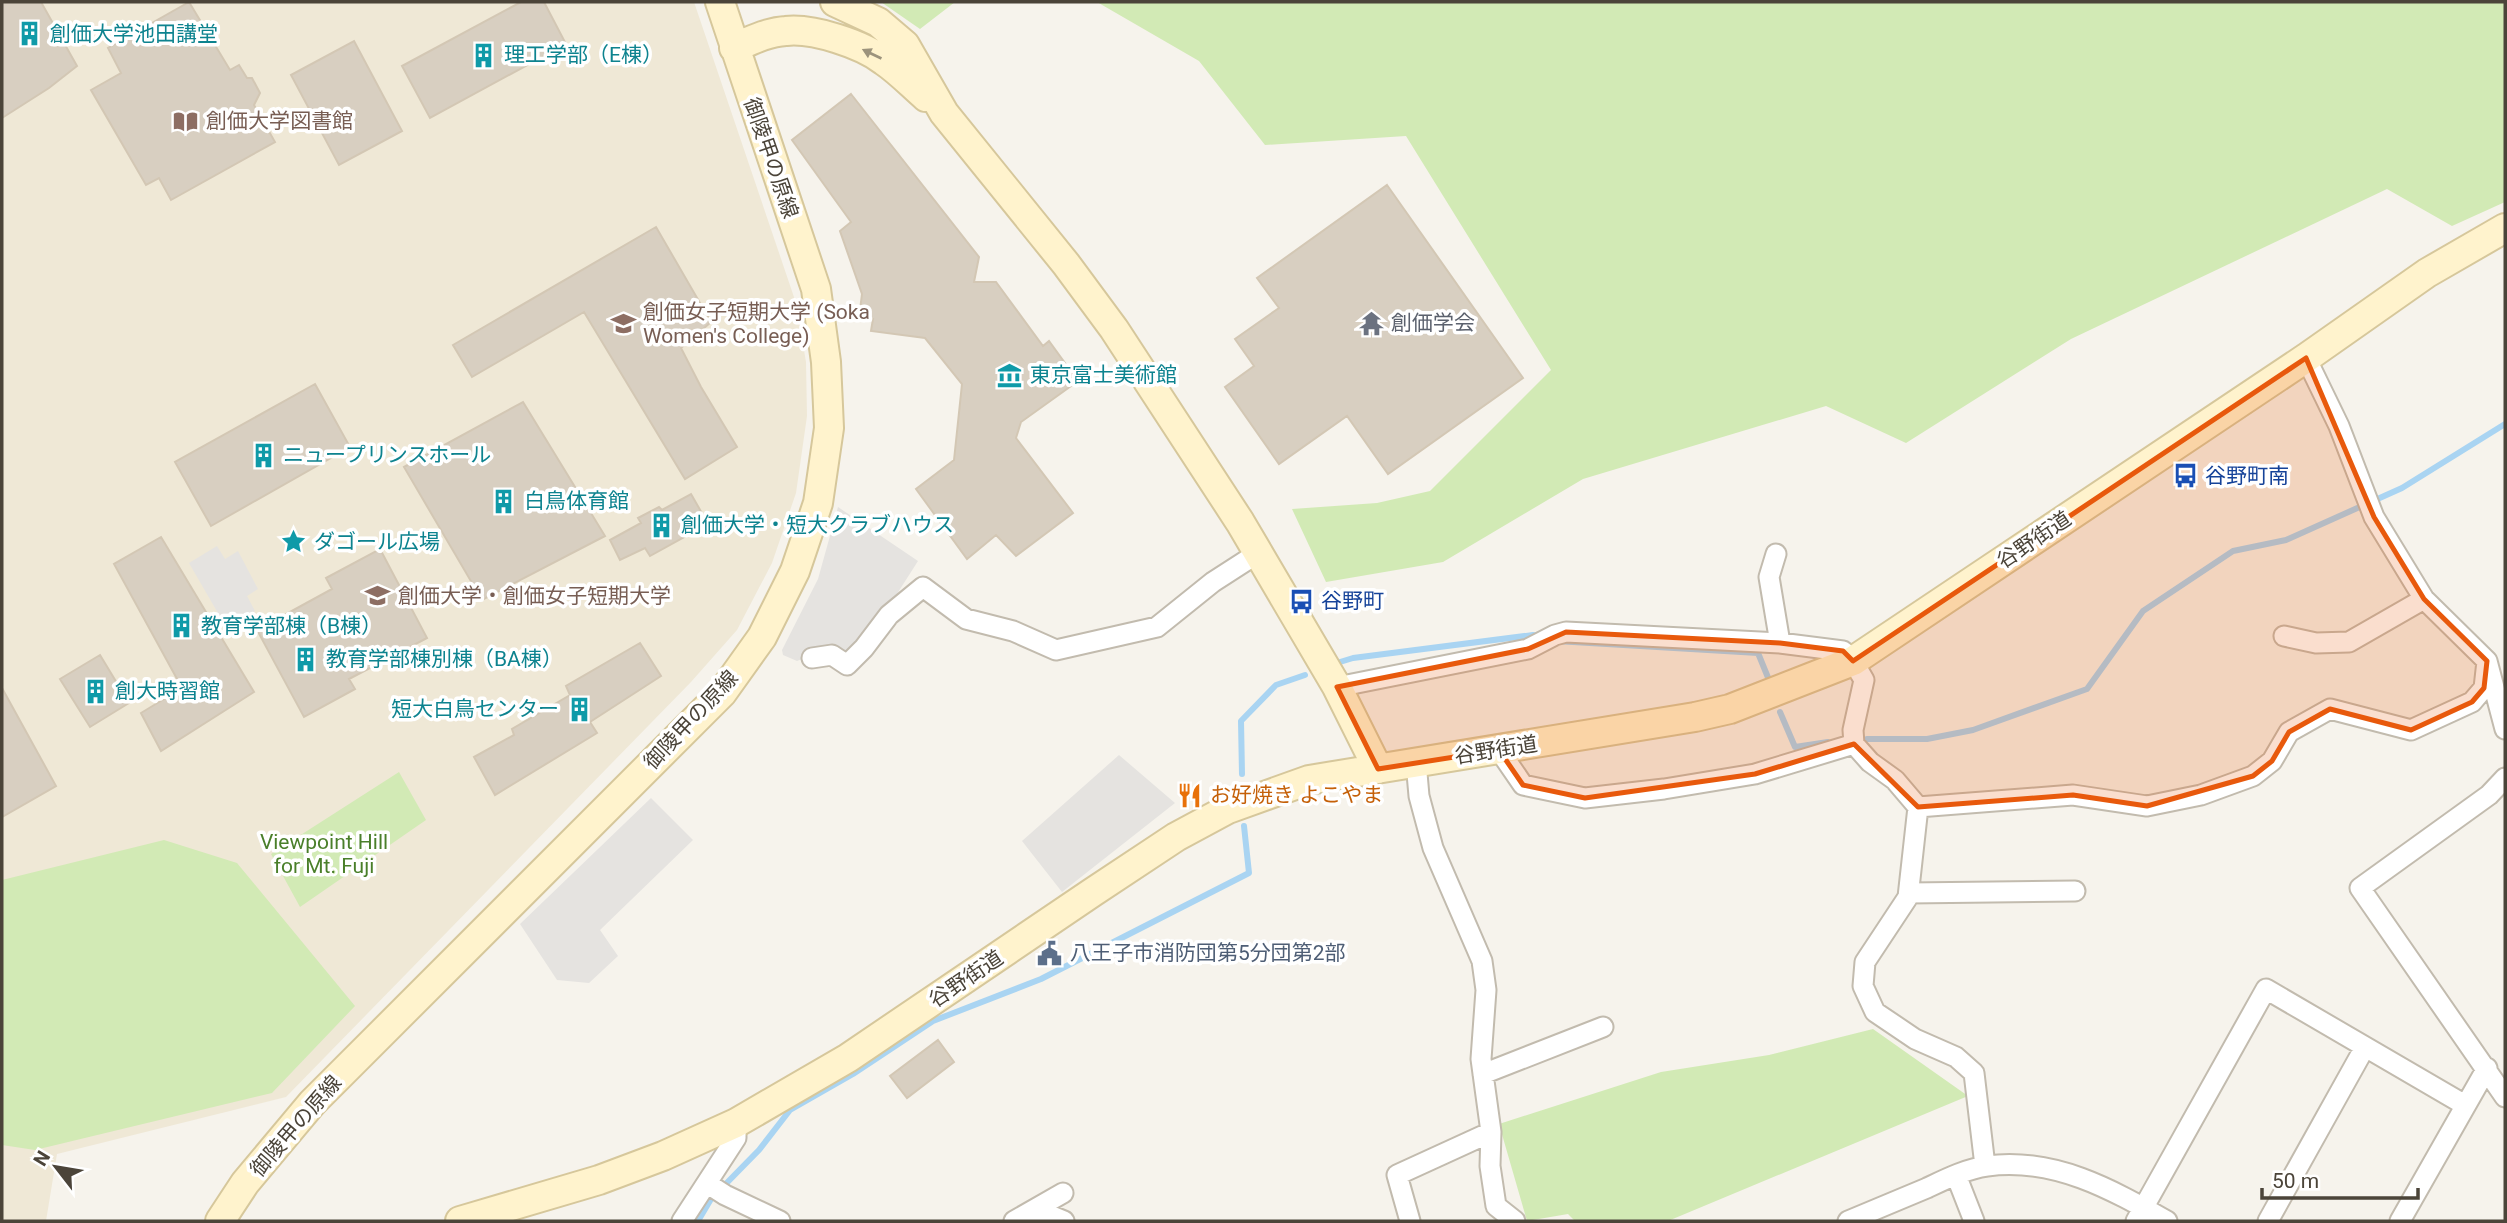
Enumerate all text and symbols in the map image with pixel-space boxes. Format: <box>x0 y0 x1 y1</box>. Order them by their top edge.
building icon: 創価大学池田講堂 <box>16 20 44 48</box>
place label: 創価大学池田講堂 <box>50 22 218 46</box>
building icon: 理工学部（E棟） <box>470 41 498 69</box>
place label: 理工学部（E棟） <box>504 43 663 67</box>
one-way arrow <box>862 49 882 60</box>
street label: 御陵甲の原線 <box>739 95 803 221</box>
library icon: 創価大学図書館 <box>172 107 200 135</box>
place label: 創価大学図書館 <box>206 109 353 133</box>
place label: 創価女子短期大学 (Soka Women's College) <box>643 300 870 348</box>
temple icon: 創価学会 <box>1357 309 1385 337</box>
school or university icon: 創価女子短期大学 (Soka Women's College) <box>609 310 637 338</box>
place label: 創価学会 <box>1391 311 1475 335</box>
museum icon: 東京富士美術館 <box>996 361 1024 389</box>
place label: 東京富士美術館 <box>1030 363 1177 387</box>
building icon: ニュープリンスホール <box>249 441 277 469</box>
place label: ニュープリンスホール <box>283 443 491 467</box>
bus stop icon: 谷野町南 <box>2171 462 2199 490</box>
place label: 谷野町南 <box>2205 464 2289 488</box>
building icon: 白鳥体育館 <box>490 487 518 515</box>
place label: 白鳥体育館 <box>524 489 629 513</box>
street label: 谷野街道 <box>1992 507 2076 573</box>
building icon: 創価大学・短大クラブハウス <box>647 511 675 539</box>
place label: 創価大学・短大クラブハウス <box>681 513 954 537</box>
place icon: ダゴール広場 <box>280 528 308 556</box>
place label: ダゴール広場 <box>314 530 440 554</box>
school or university icon: 創価大学・創価女子短期大学 <box>364 582 392 610</box>
place label: 創価大学・創価女子短期大学 <box>398 584 671 608</box>
bus stop icon: 谷野町 <box>1287 587 1315 615</box>
place label: 谷野町 <box>1321 589 1384 613</box>
building icon: 教育学部棟（B棟） <box>167 612 195 640</box>
place label: 教育学部棟（B棟） <box>201 614 382 638</box>
building icon: 教育学部棟別棟（BA棟） <box>292 645 320 673</box>
place label: 教育学部棟別棟（BA棟） <box>326 647 563 671</box>
street label: 御陵甲の原線 <box>639 666 743 774</box>
building icon: 創大時習館 <box>81 677 109 705</box>
place label: 創大時習館 <box>115 679 220 703</box>
building icon: 短大白鳥センター <box>565 695 593 723</box>
place label: 短大白鳥センター <box>391 697 559 721</box>
street label: 谷野街道 <box>1453 732 1539 768</box>
restaurant icon: お好焼き よこやま <box>1176 781 1204 809</box>
place label: お好焼き よこやま <box>1210 783 1383 807</box>
park label: Viewpoint Hill for Mt. Fuji <box>260 830 388 878</box>
public building icon: 八王子市消防団第5分団第2部 <box>1036 939 1064 967</box>
place label: 八王子市消防団第5分団第2部 <box>1070 941 1346 965</box>
street label: 谷野街道 <box>924 946 1008 1012</box>
street label: 御陵甲の原線 <box>246 1071 346 1181</box>
north arrow <box>21 1132 91 1202</box>
text: N <box>29 1147 55 1170</box>
scale bar <box>2262 1156 2418 1200</box>
text: 50 m <box>2272 1169 2319 1193</box>

